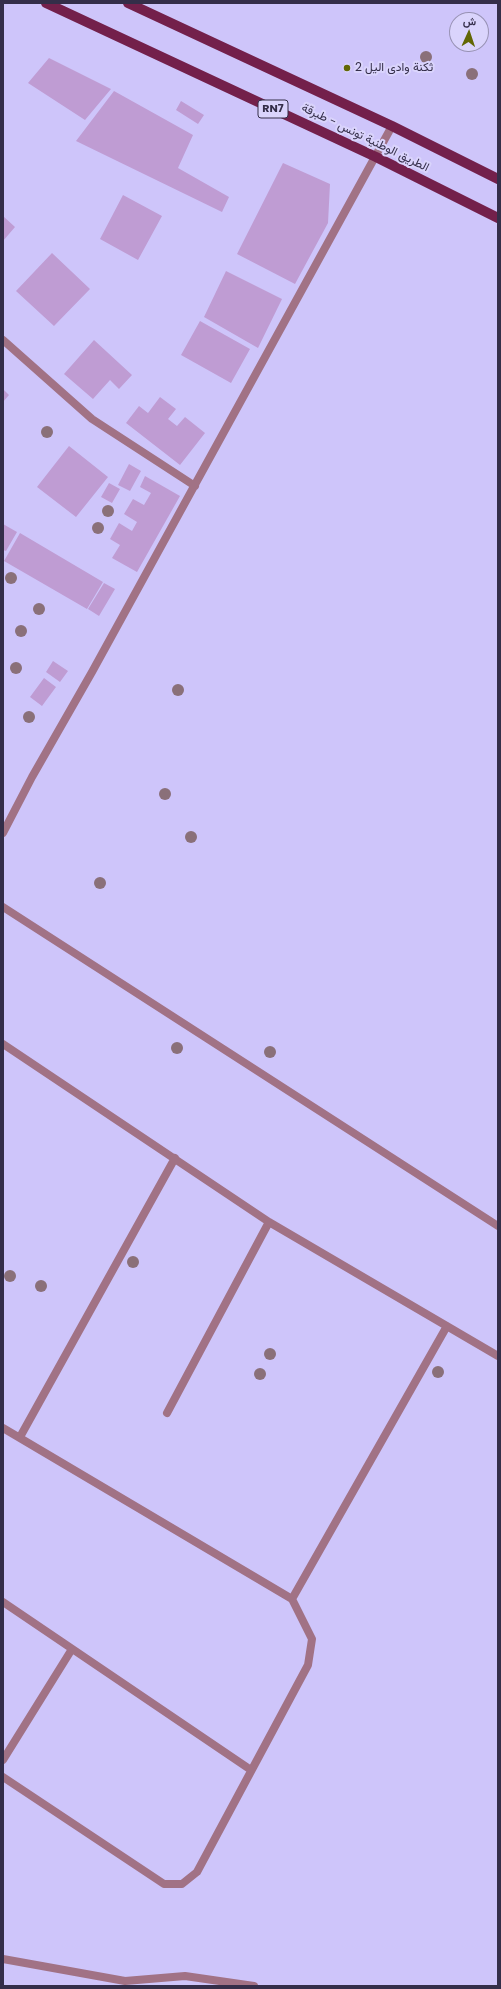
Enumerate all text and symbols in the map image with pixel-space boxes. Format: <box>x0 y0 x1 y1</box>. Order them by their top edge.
north arrow <box>449 12 489 52</box>
text: ش <box>463 13 477 29</box>
place label: ثكنة وادى اليل 2 <box>355 61 433 75</box>
marker: ثكنة وادى اليل 2 <box>342 63 352 73</box>
road number: RN7 <box>258 100 288 118</box>
street label: الطريق الوطنية تونس - طبرقة <box>299 101 431 175</box>

